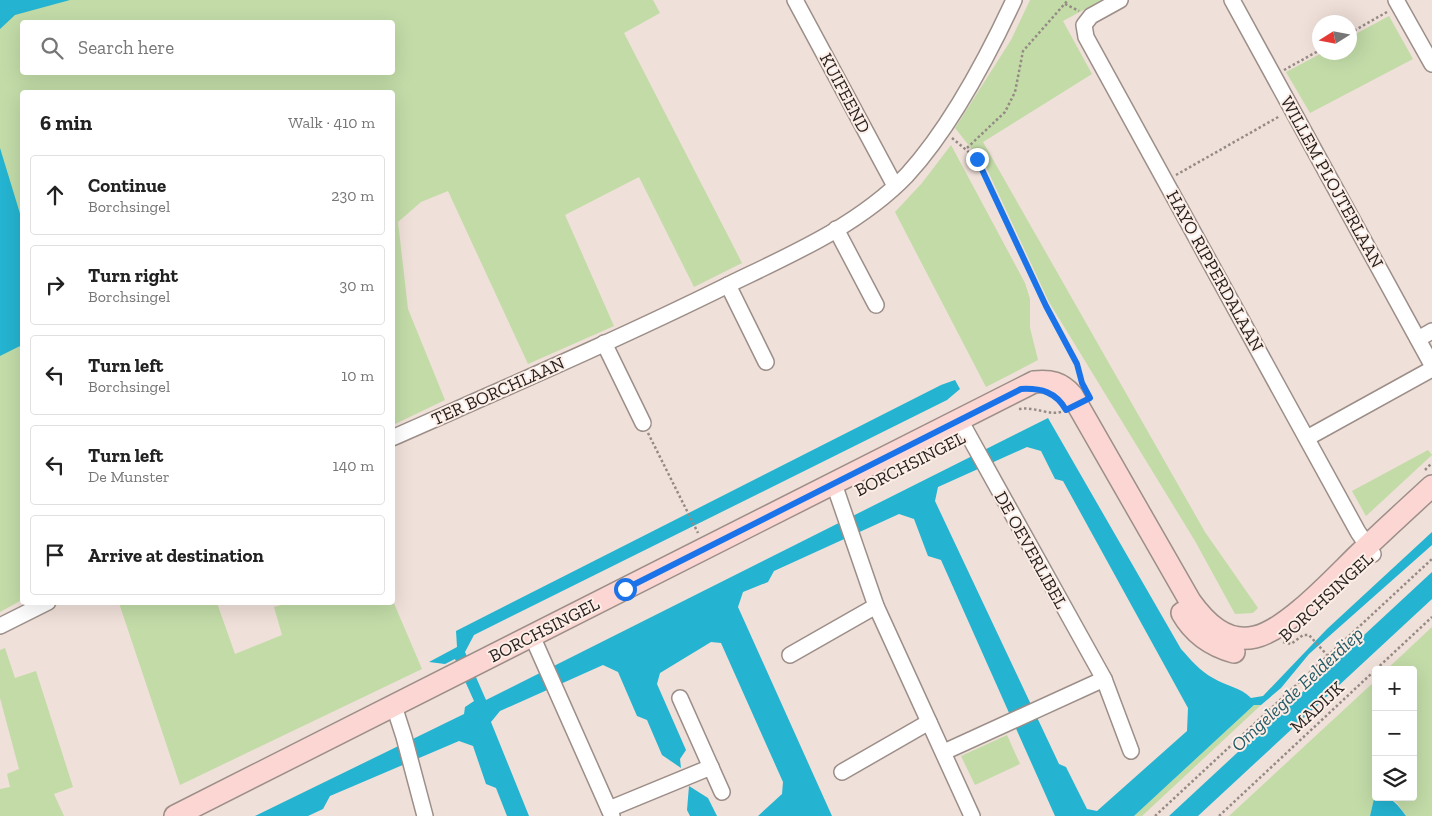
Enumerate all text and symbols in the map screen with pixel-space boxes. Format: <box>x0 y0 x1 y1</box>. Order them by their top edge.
north arrow <box>1312 15 1357 60</box>
search box <box>20 20 395 75</box>
icon: search <box>38 34 66 62</box>
text: Search here <box>78 36 174 59</box>
street label: KUIFEEND <box>815 49 875 137</box>
street label: WILLEM PLOJTERLAAN <box>1276 92 1388 272</box>
text: 6 min <box>40 110 92 135</box>
text: Walk · 410 m <box>288 113 375 132</box>
route end <box>966 148 989 171</box>
text: Continue <box>88 174 166 197</box>
icon: ahead <box>41 181 69 209</box>
text: 230 m <box>331 186 374 205</box>
street label: HAYO RIPPERDALAAN <box>1162 187 1268 355</box>
text: Borchsingel <box>88 197 170 216</box>
text: Turn right <box>88 264 178 287</box>
icon: right <box>41 271 69 299</box>
text: 30 m <box>340 276 374 295</box>
text: Borchsingel <box>88 287 170 306</box>
street label: TER BORCHLAAN <box>428 352 568 430</box>
text: Turn left <box>88 354 163 377</box>
icon: left <box>41 361 69 389</box>
text: 10 m <box>341 366 374 385</box>
text: Borchsingel <box>88 377 170 396</box>
street label: BORCHSINGEL <box>851 427 969 501</box>
text: Turn left <box>88 444 163 467</box>
icon: left <box>41 451 69 479</box>
text: 140 m <box>333 456 374 475</box>
text: De Munster <box>88 467 170 486</box>
street label: DE OEVERLIBEL <box>990 487 1072 613</box>
icon: arrive <box>41 541 69 569</box>
text: Arrive at destination <box>88 544 264 567</box>
street label: BORCHSINGEL <box>1274 547 1378 646</box>
route start <box>614 578 637 601</box>
street label: BORCHSINGEL <box>485 593 603 667</box>
water label: Omgelegde Eelderdiep <box>1226 622 1368 756</box>
map controls <box>1372 666 1417 801</box>
button: + <box>1372 666 1417 711</box>
street label: MADIJK <box>1286 676 1349 737</box>
button: − <box>1372 711 1417 756</box>
button: layers <box>1372 756 1417 801</box>

